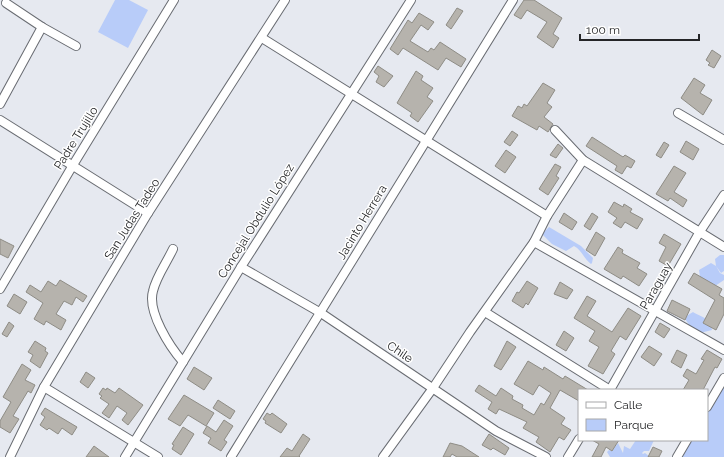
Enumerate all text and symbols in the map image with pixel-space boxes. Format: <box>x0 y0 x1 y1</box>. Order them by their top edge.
scale bar <box>580 16 699 42</box>
text: 100 m <box>586 23 620 37</box>
street label: Padre Trujillo <box>51 104 101 172</box>
street label: Concejal Obdulio López <box>215 161 297 281</box>
street label: San Judas Tadeo <box>101 176 163 262</box>
street label: Jacinto Herrera <box>334 182 390 262</box>
street label: Paraguay <box>637 260 675 312</box>
street label: Chile <box>384 338 416 366</box>
legend <box>578 389 708 441</box>
text: Calle <box>614 398 642 412</box>
text: Parque <box>614 418 654 432</box>

